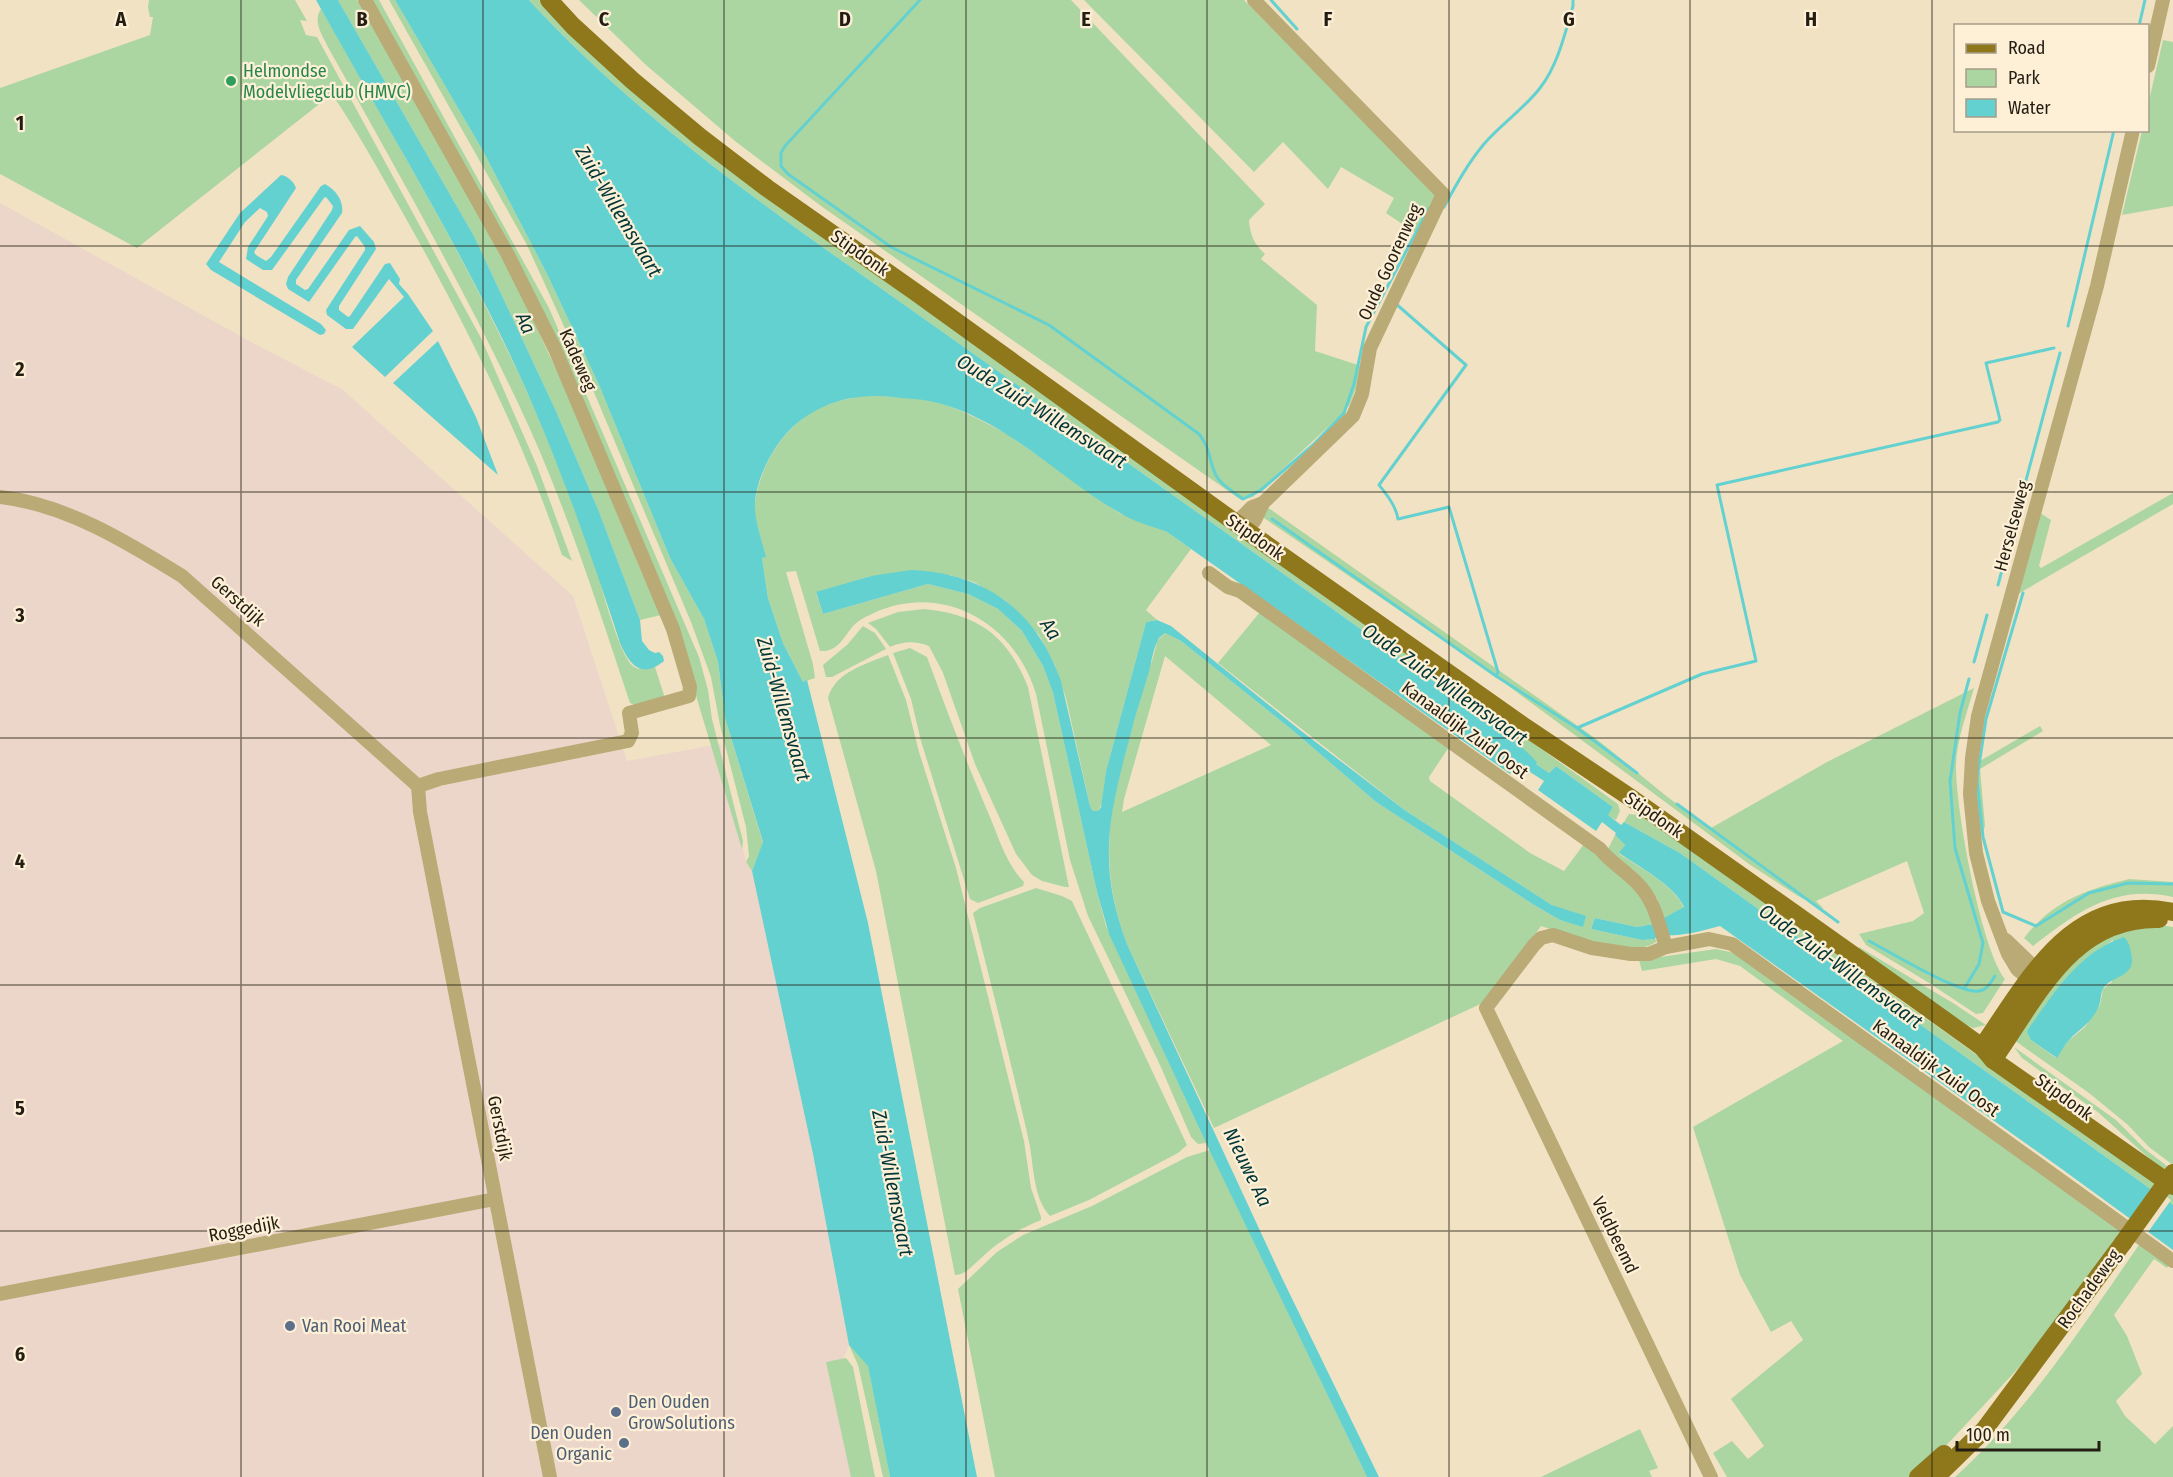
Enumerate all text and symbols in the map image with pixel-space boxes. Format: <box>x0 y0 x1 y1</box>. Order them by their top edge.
text: A <box>115 7 128 31</box>
text: B <box>356 7 368 31</box>
text: C <box>599 7 610 31</box>
text: D <box>839 7 851 31</box>
text: E <box>1081 7 1091 31</box>
text: F <box>1324 7 1333 31</box>
text: G <box>1563 7 1575 31</box>
text: H <box>1805 7 1817 31</box>
legend <box>1954 24 2149 132</box>
text: Road <box>2008 37 2045 59</box>
place label: Helmondse Modelvliegclub (HMVC) <box>243 60 411 103</box>
text: Park <box>2008 67 2041 89</box>
marker: Helmondse Modelvliegclub (HMVC) <box>224 74 238 88</box>
text: Water <box>2008 97 2051 119</box>
text: 1 <box>16 111 24 135</box>
water label: Zuid-Willemsvaart <box>570 140 668 281</box>
street label: Oude Goorenweg <box>1353 200 1427 324</box>
street label: Stipdonk <box>827 225 894 281</box>
water label: Aa <box>510 308 541 337</box>
street label: Kadeweg <box>555 325 602 395</box>
water label: Oude Zuid-Willemsvaart <box>953 349 1132 473</box>
text: 2 <box>14 357 25 381</box>
street label: Herselseweg <box>1989 478 2035 574</box>
street label: Stipdonk <box>1222 509 1289 565</box>
street label: Gerstdijk <box>206 571 270 632</box>
text: 3 <box>14 603 25 627</box>
water label: Aa <box>1035 613 1067 644</box>
water label: Oude Zuid-Willemsvaart <box>1358 618 1533 750</box>
water label: Zuid-Willemsvaart <box>752 633 816 784</box>
street label: Kanaaldijk Zuid Oost <box>1397 677 1533 783</box>
street label: Stipdonk <box>1621 787 1688 843</box>
text: 4 <box>15 849 25 873</box>
water label: Oude Zuid-Willemsvaart <box>1755 899 1928 1034</box>
street label: Kanaaldijk Zuid Oost <box>1868 1015 2004 1121</box>
street label: Stipdonk <box>2031 1069 2098 1126</box>
street label: Gerstdijk <box>483 1094 517 1163</box>
text: 5 <box>15 1096 25 1120</box>
water label: Zuid-Willemsvaart <box>867 1107 919 1259</box>
water label: Nieuwe Aa <box>1219 1124 1277 1210</box>
street label: Veldbeemd <box>1587 1193 1643 1277</box>
street label: Roggedijk <box>207 1211 282 1247</box>
street label: Rochadeweg <box>2053 1245 2125 1333</box>
place label: Van Rooi Meat <box>302 1315 407 1337</box>
marker: Van Rooi Meat <box>283 1319 297 1333</box>
text: 6 <box>15 1342 25 1366</box>
place label: Den Ouden GrowSolutions <box>628 1391 735 1434</box>
marker: Den Ouden GrowSolutions <box>609 1405 623 1419</box>
scale bar <box>1957 1414 2100 1452</box>
place label: Den Ouden Organic <box>530 1422 612 1465</box>
text: 100 m <box>1966 1424 2010 1446</box>
marker: Den Ouden Organic <box>617 1436 631 1450</box>

